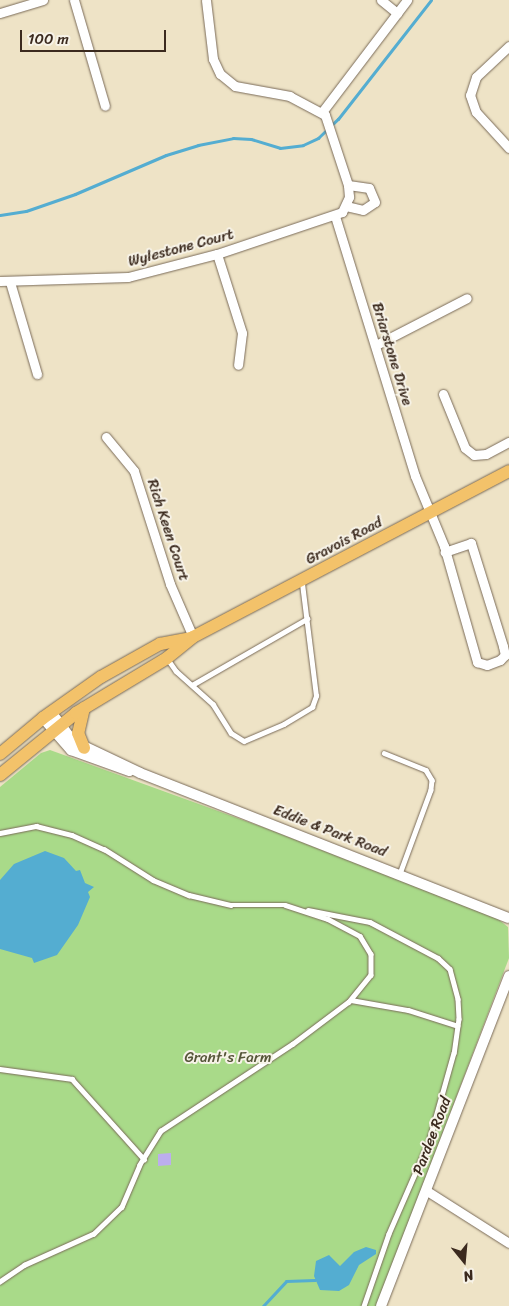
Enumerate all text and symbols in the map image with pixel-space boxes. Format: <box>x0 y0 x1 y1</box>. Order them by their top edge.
scale bar <box>22 20 169 52</box>
text: 100 m <box>28 26 69 52</box>
street label: Wylestone Court <box>126 225 236 271</box>
street label: Briarstone Drive <box>368 300 416 408</box>
street label: Rich Keen Court <box>143 476 193 584</box>
street label: Gravois Road <box>303 513 385 569</box>
street label: Eddie & Park Road <box>271 801 389 861</box>
park label: Grant's Farm <box>185 1049 271 1067</box>
street label: Pardee Road <box>409 1095 455 1177</box>
north arrow <box>439 1236 489 1286</box>
text: N <box>460 1262 477 1289</box>

